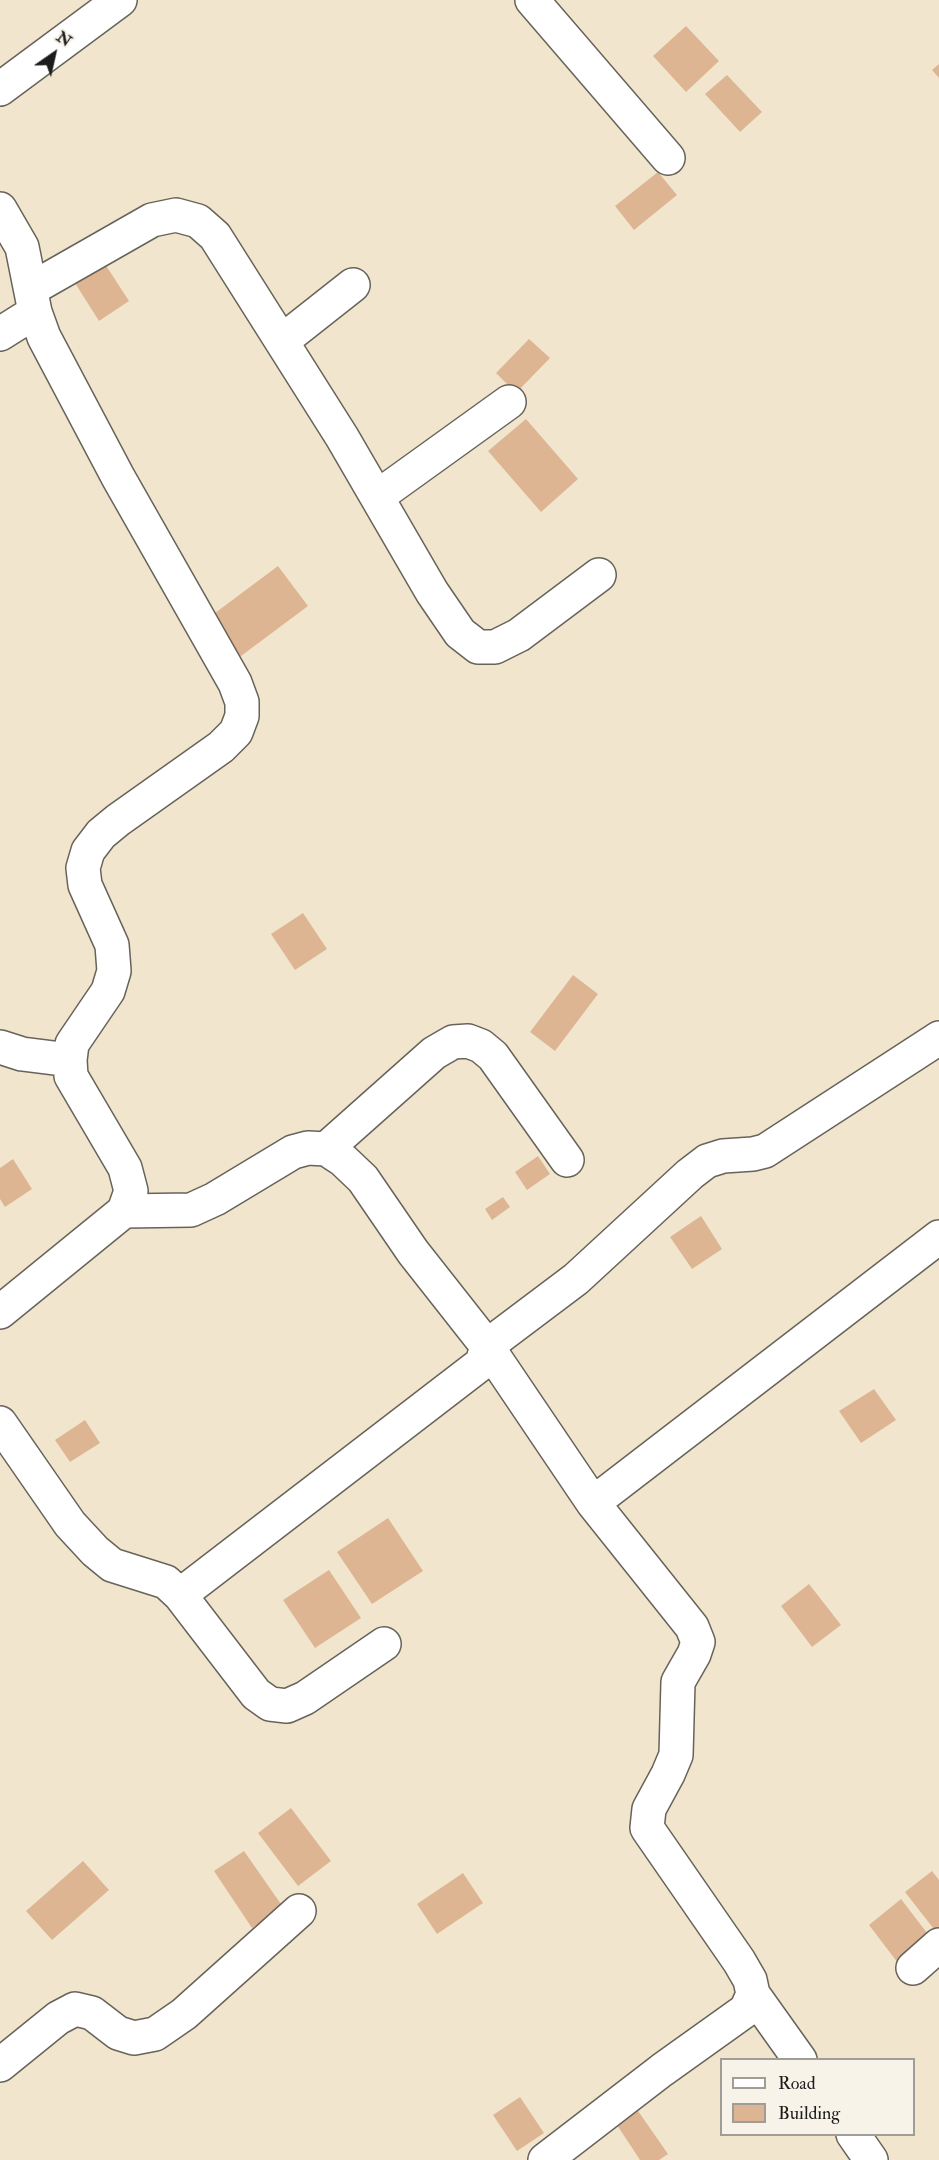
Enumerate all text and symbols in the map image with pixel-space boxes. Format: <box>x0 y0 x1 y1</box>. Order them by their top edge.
north arrow <box>24 24 84 84</box>
text: N <box>53 27 76 51</box>
legend <box>720 2058 915 2136</box>
text: Road <box>778 2072 816 2095</box>
text: Building <box>778 2102 840 2125</box>

